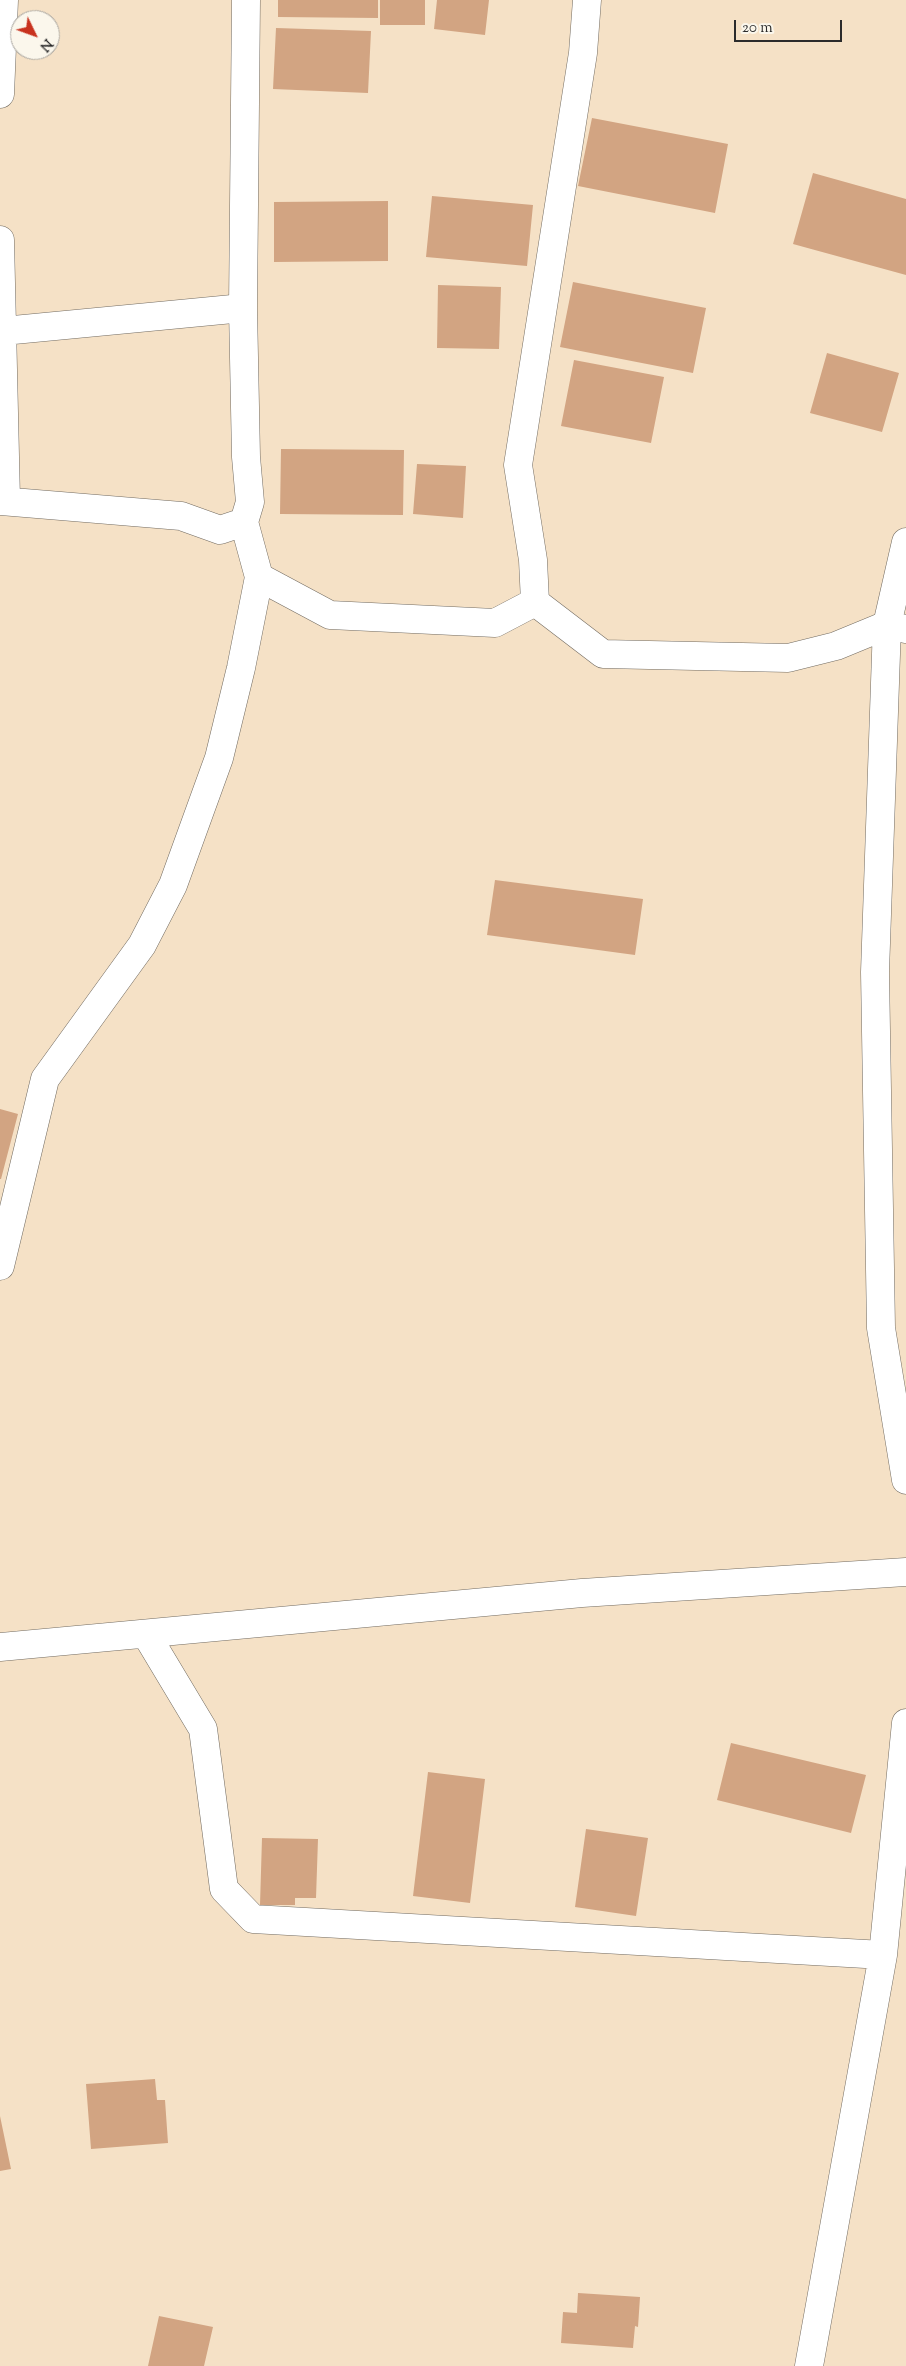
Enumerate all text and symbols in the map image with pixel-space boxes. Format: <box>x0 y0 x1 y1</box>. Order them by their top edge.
north arrow <box>10 10 60 60</box>
scale bar <box>736 10 844 42</box>
text: 20 m <box>742 18 773 39</box>
text: N <box>34 34 57 55</box>

